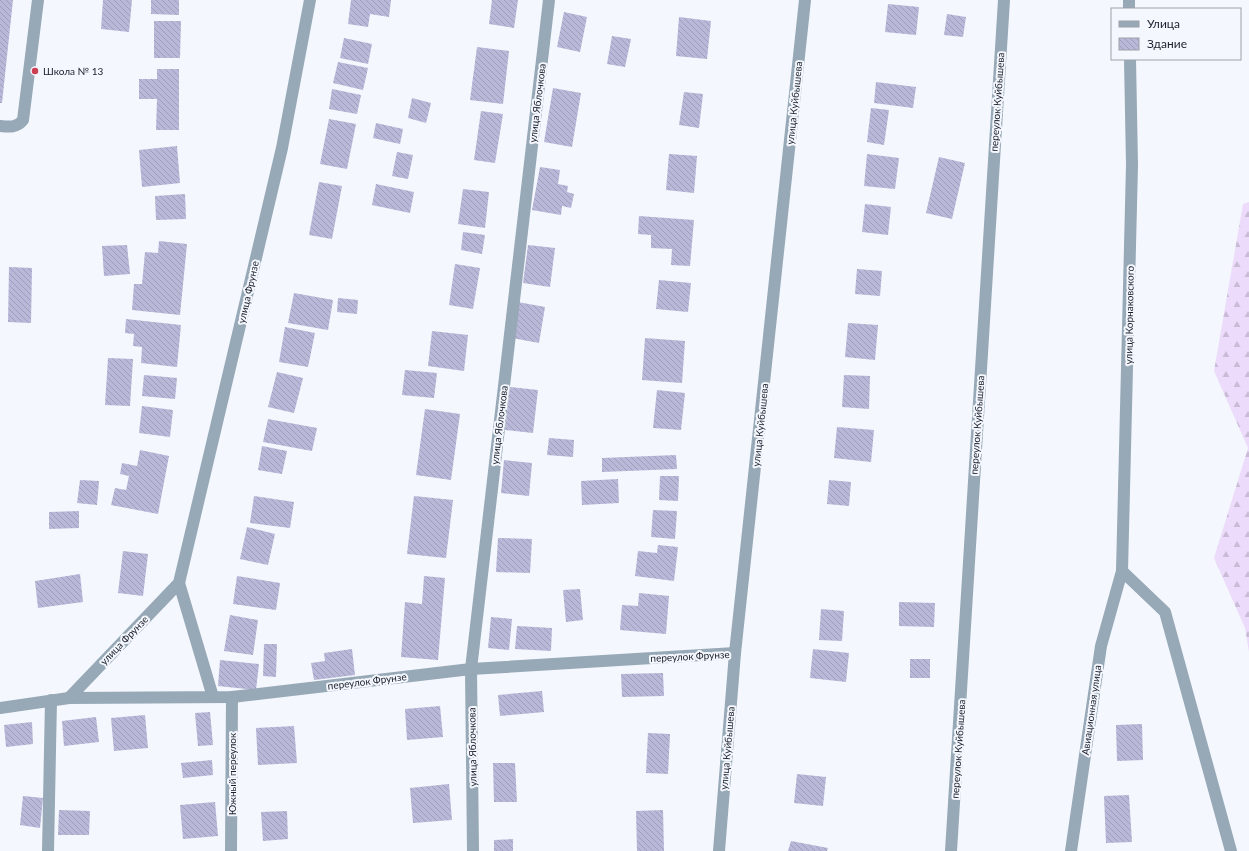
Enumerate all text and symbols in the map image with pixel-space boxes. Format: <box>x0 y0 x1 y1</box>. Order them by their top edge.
legend <box>1111 8 1241 60</box>
text: Улица <box>1147 16 1180 31</box>
text: Здание <box>1147 36 1187 51</box>
street label: переулок Куйбышева <box>988 52 1006 152</box>
street label: улица Куйбышева <box>784 61 804 145</box>
street label: улица Яблочкова <box>526 63 548 143</box>
place label: Школа № 13 <box>43 65 104 77</box>
marker: Школа № 13 <box>30 66 40 76</box>
street label: улица Фрунзе <box>235 260 261 324</box>
street label: улица Корнаковского <box>1122 265 1136 364</box>
street label: переулок Куйбышева <box>968 375 986 475</box>
street label: улица Куйбышева <box>750 383 770 467</box>
street label: улица Яблочкова <box>488 385 510 465</box>
street label: улица Фрунзе <box>98 613 150 667</box>
street label: переулок Фрунзе <box>650 648 730 664</box>
street label: Авиационная улица <box>1079 664 1103 756</box>
street label: переулок Фрунзе <box>327 670 407 692</box>
street label: переулок Куйбышева <box>949 699 967 799</box>
street label: улица Куйбышева <box>717 706 737 790</box>
street label: улица Яблочкова <box>465 707 479 787</box>
street label: Южный переулок <box>226 732 238 815</box>

